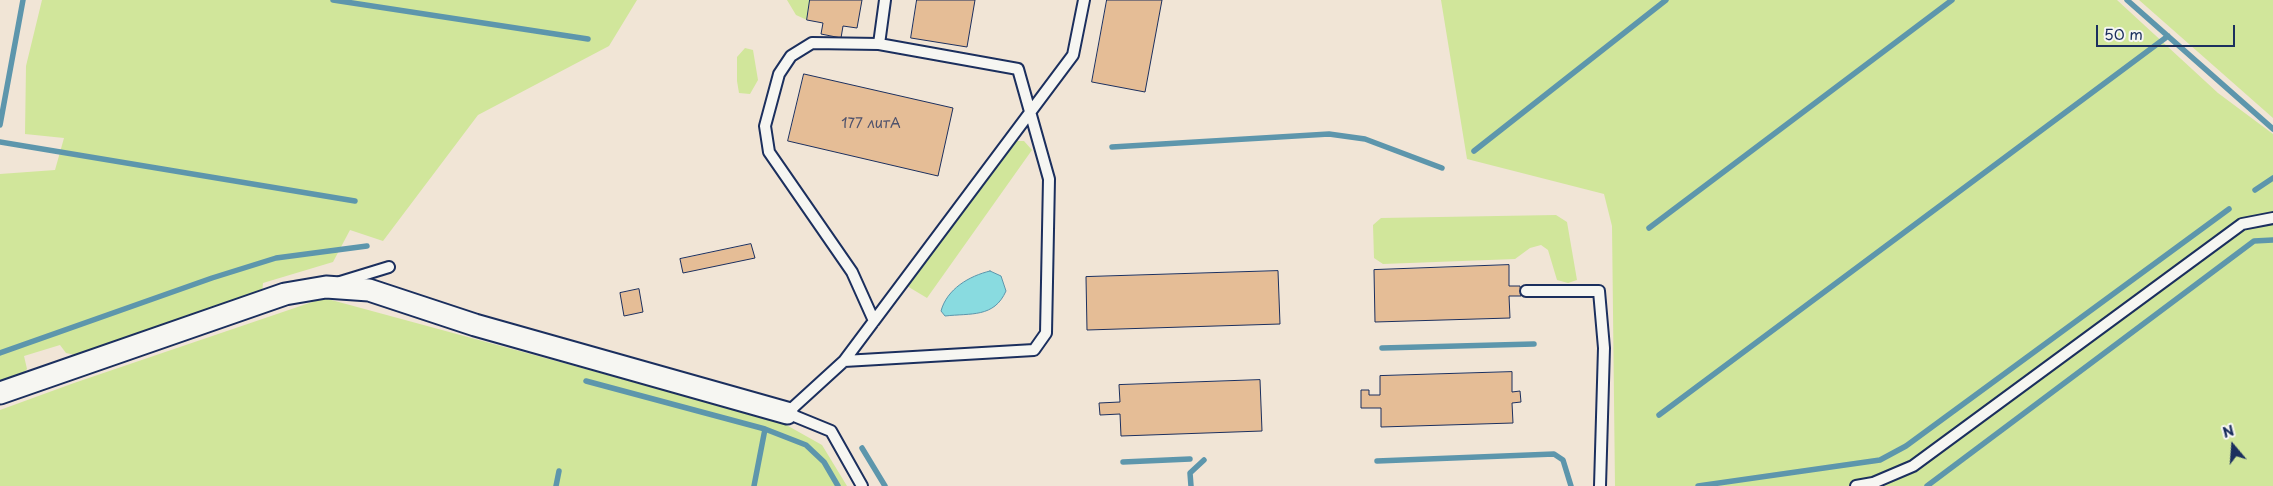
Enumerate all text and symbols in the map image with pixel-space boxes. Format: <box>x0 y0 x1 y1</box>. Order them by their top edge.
scale bar <box>2098 15 2237 47</box>
text: 50 m <box>2104 22 2143 45</box>
house number: 177 литА <box>841 116 901 132</box>
text: N <box>2220 420 2237 443</box>
north arrow <box>2208 421 2258 471</box>

